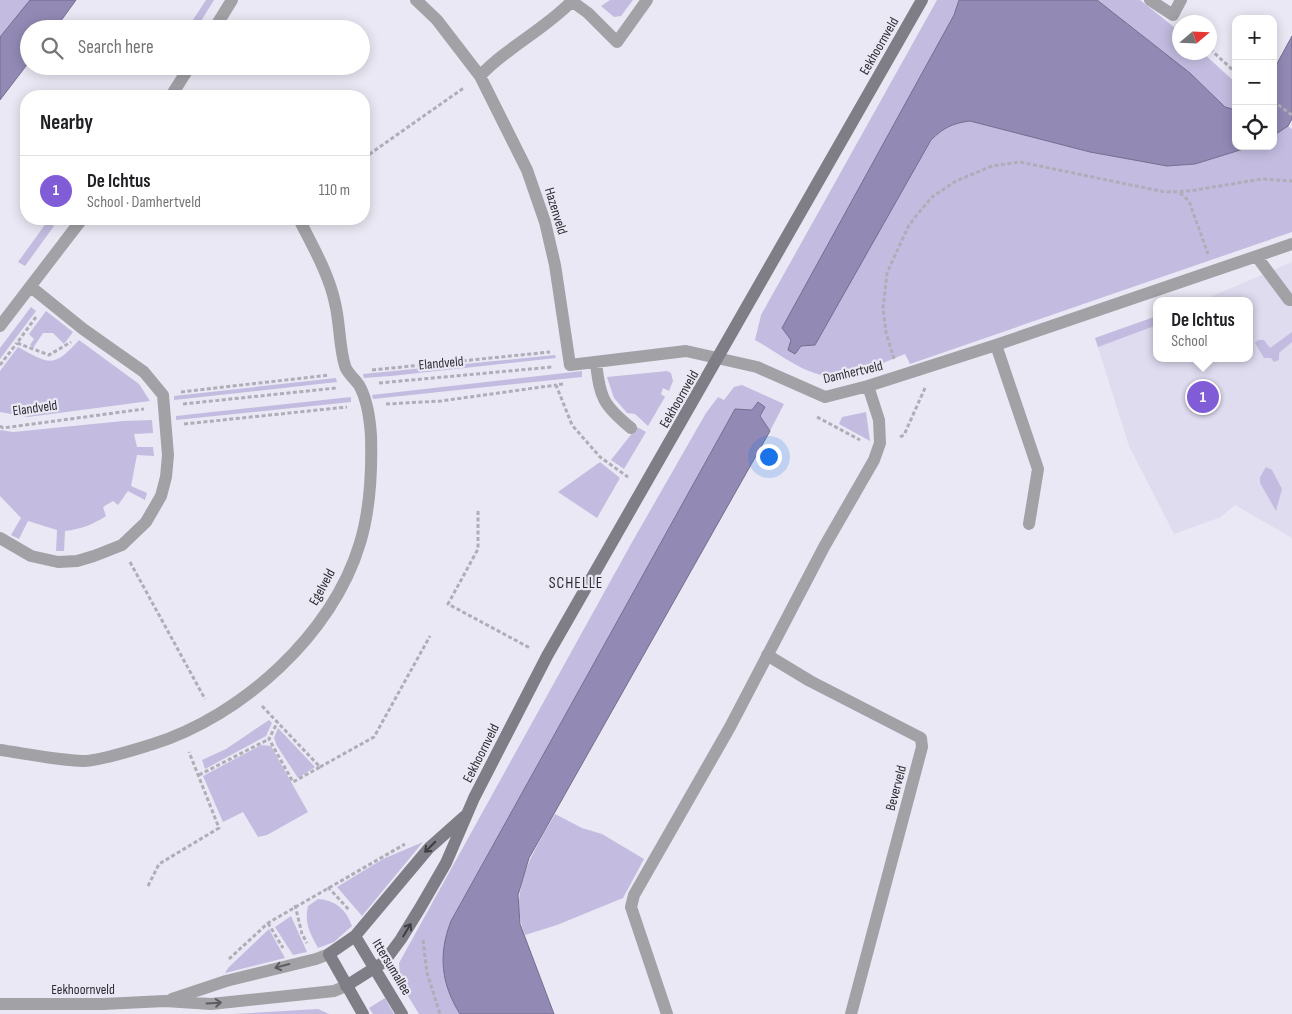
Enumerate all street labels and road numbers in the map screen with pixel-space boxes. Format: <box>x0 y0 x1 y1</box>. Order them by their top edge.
street label: Eekhoornveld <box>856 14 902 78</box>
street label: Hazenveld <box>541 185 571 237</box>
street label: Elandveld <box>418 353 464 373</box>
street label: Damhertveld <box>822 357 885 387</box>
street label: Eekhoornveld <box>656 367 702 431</box>
street label: Elandveld <box>12 396 59 420</box>
street label: Egelveld <box>305 566 339 608</box>
street label: Eekhoornveld <box>459 721 503 785</box>
street label: Beverveld <box>882 763 910 813</box>
street label: Ittersumallee <box>369 936 415 998</box>
street label: Eekhoornveld <box>51 981 115 998</box>

